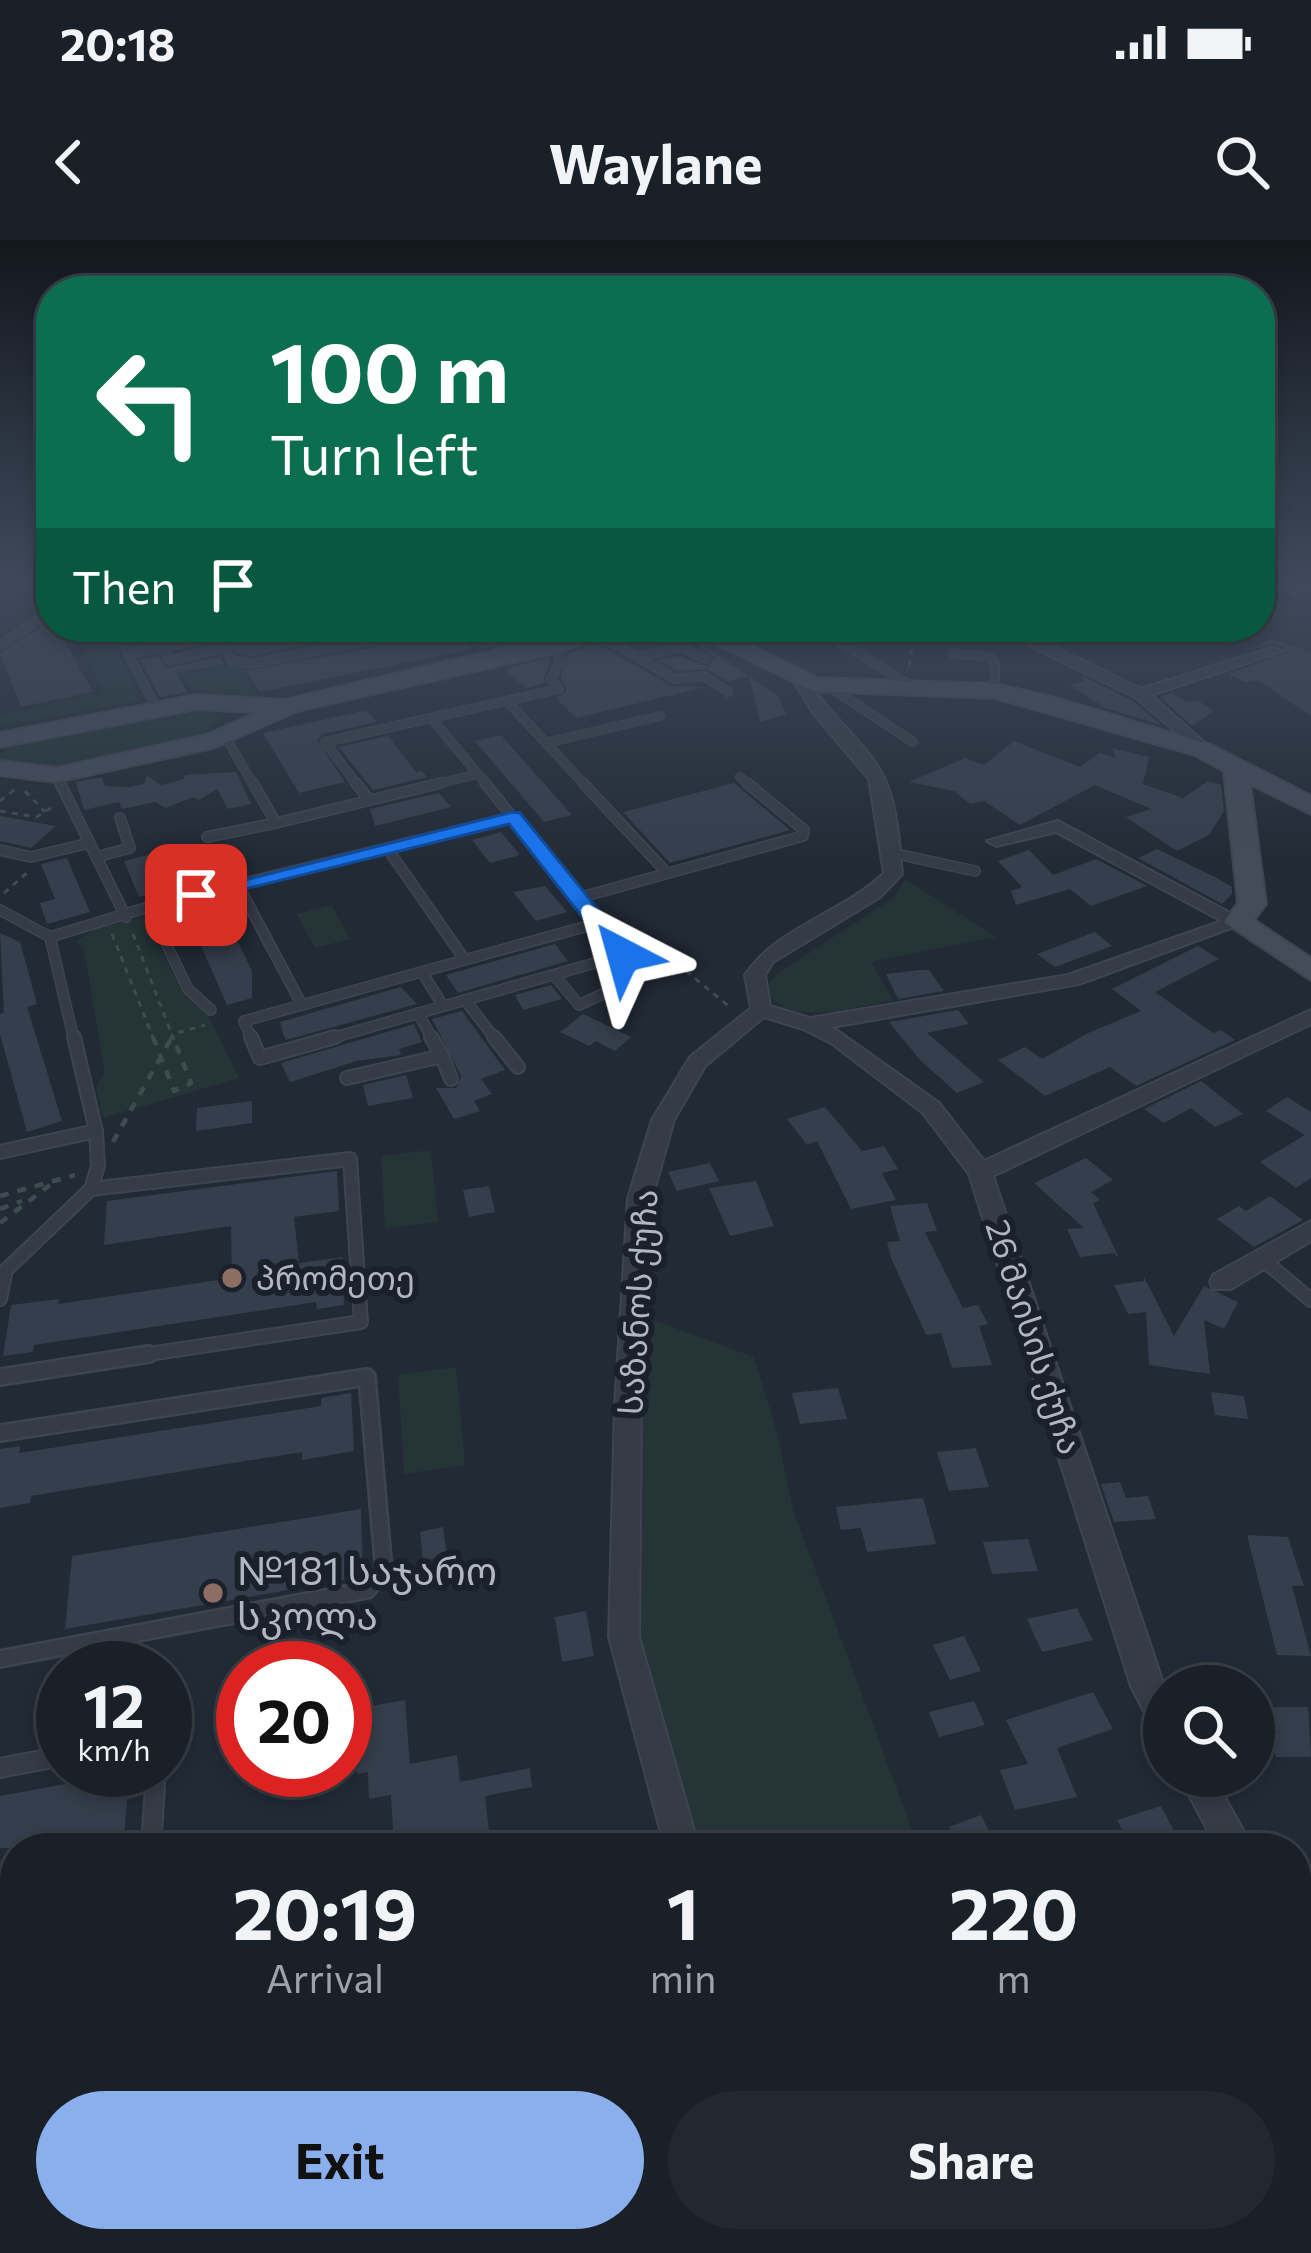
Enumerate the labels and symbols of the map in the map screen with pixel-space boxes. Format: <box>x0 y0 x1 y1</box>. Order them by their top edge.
pin <box>145 844 247 946</box>
position arrow <box>560 892 686 1018</box>
street label: საზანოს ქუჩა <box>608 1188 666 1416</box>
street label: 26 მაისის ქუჩა <box>977 1214 1093 1459</box>
place label: პრომეთე <box>256 1256 415 1298</box>
marker: პრომეთე <box>219 1265 245 1291</box>
place label: №181 საჯარო სკოლა <box>237 1545 497 1640</box>
marker: №181 საჯარო სკოლა <box>200 1580 226 1606</box>
speed limit sign: 20 <box>216 1641 372 1797</box>

